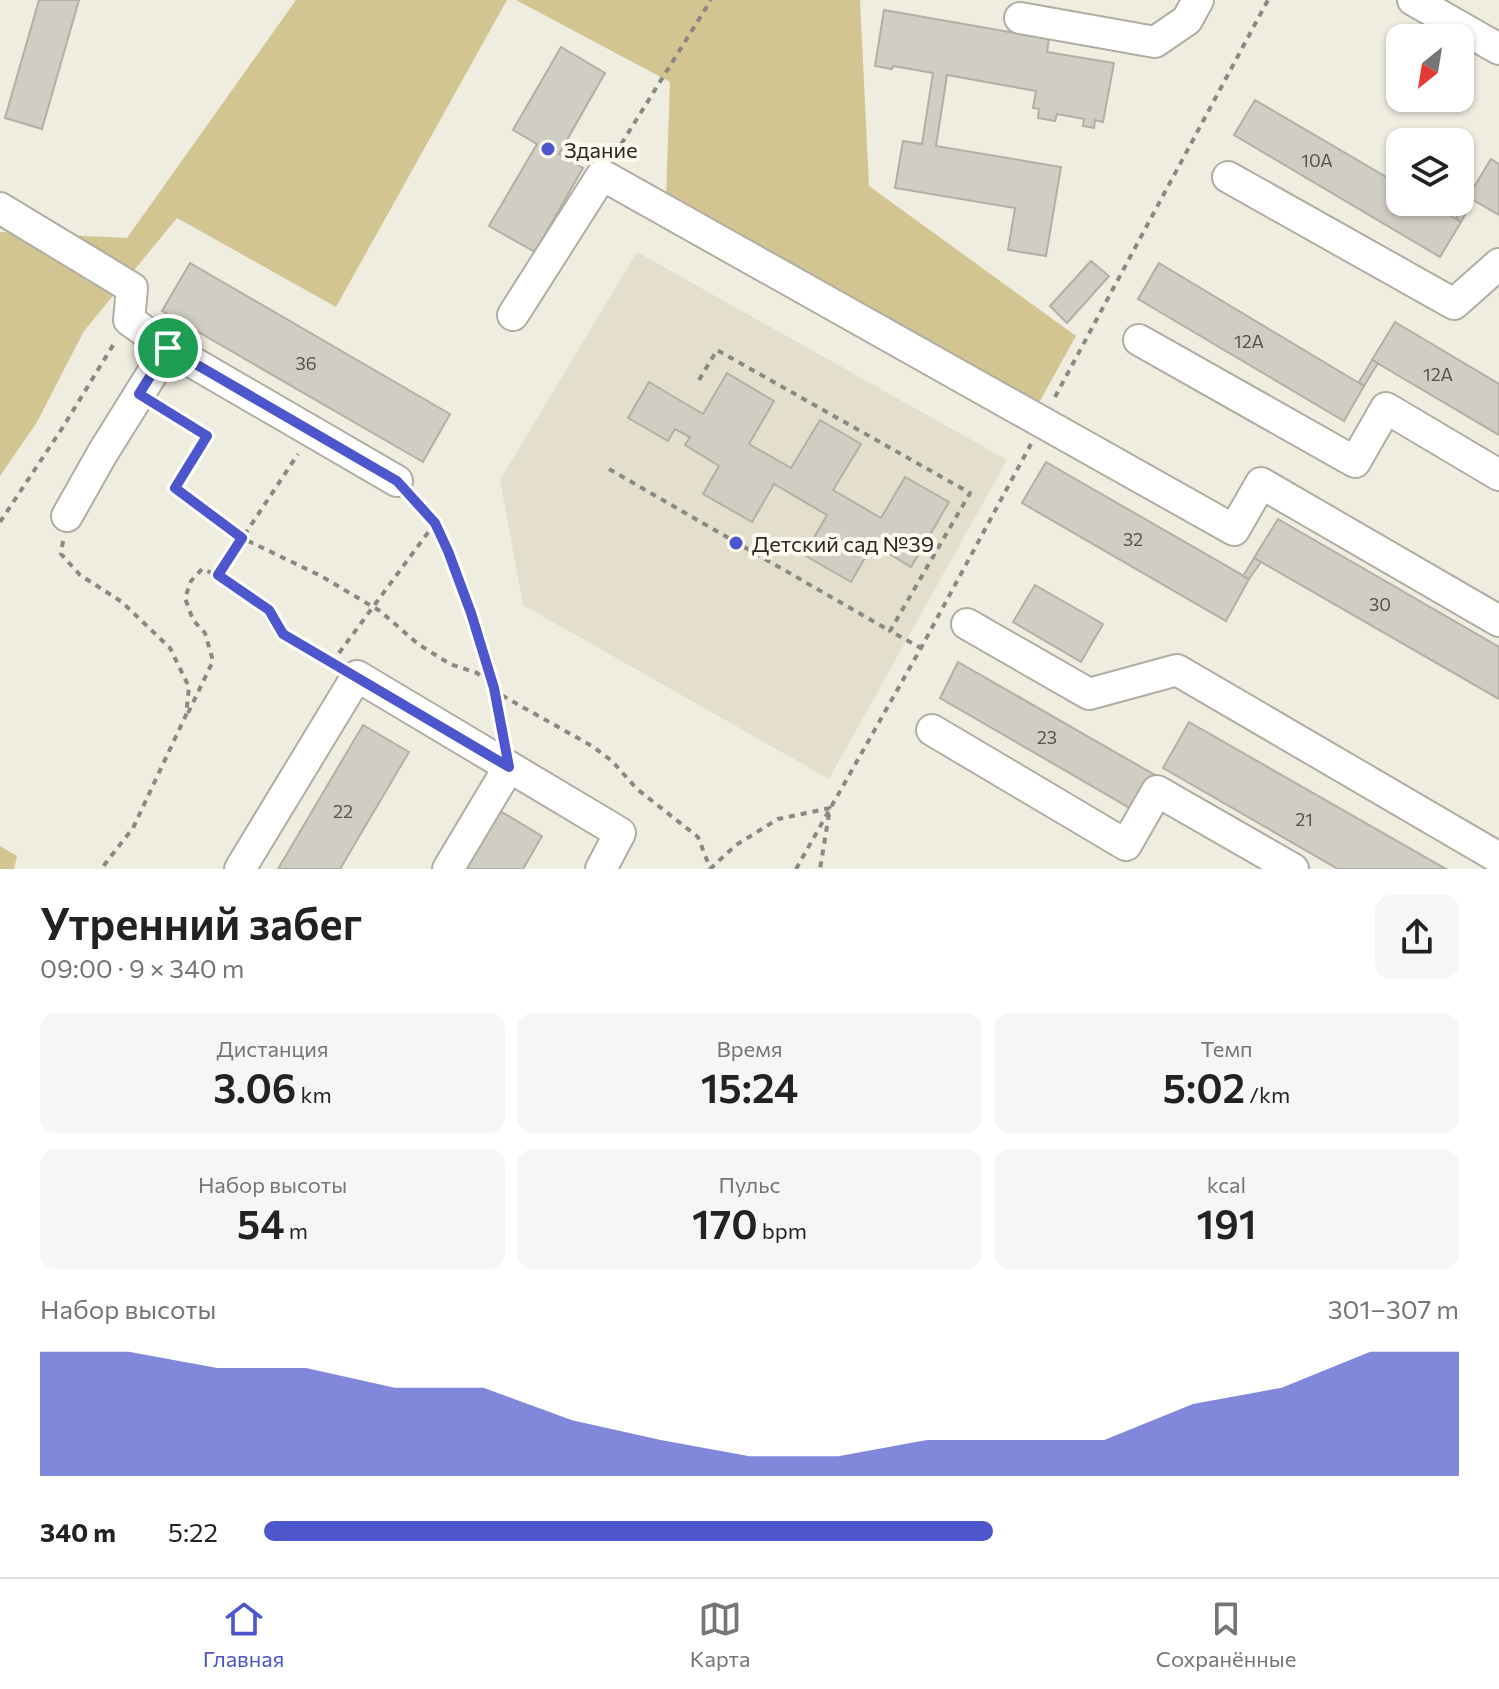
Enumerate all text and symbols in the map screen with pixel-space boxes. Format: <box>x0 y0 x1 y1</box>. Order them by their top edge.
north arrow <box>1386 24 1474 112</box>
map controls <box>1386 24 1474 216</box>
button: layers <box>1386 128 1474 216</box>
place label: Здание <box>564 136 638 163</box>
marker: Здание <box>539 140 557 158</box>
house number: 10А <box>1301 149 1333 171</box>
pin <box>134 314 202 382</box>
icon: arrive <box>146 326 190 370</box>
house number: 12А <box>1234 330 1264 352</box>
house number: 36 <box>295 352 317 374</box>
house number: 12А <box>1423 363 1453 385</box>
house number: 32 <box>1123 528 1143 550</box>
place label: Детский сад №39 <box>752 530 934 557</box>
marker: Детский сад №39 <box>727 534 745 552</box>
house number: 30 <box>1369 593 1391 615</box>
house number: 23 <box>1037 726 1057 748</box>
house number: 22 <box>333 800 353 822</box>
house number: 21 <box>1295 808 1313 830</box>
text: Утренний забег <box>40 895 362 949</box>
button: share <box>1375 895 1459 979</box>
text: 09:00 · 9 × 340 m <box>40 952 244 983</box>
text: Дистанция <box>217 1035 329 1062</box>
text: Время <box>717 1035 782 1062</box>
text: Темп <box>1200 1035 1253 1062</box>
text: 3.06 <box>213 1062 296 1111</box>
text: 15:24 <box>701 1062 798 1111</box>
text: 5:02 <box>1163 1062 1245 1111</box>
text: km <box>296 1081 332 1108</box>
text: /km <box>1245 1081 1290 1108</box>
text: Набор высоты <box>198 1171 347 1198</box>
text: Пульс <box>719 1171 780 1198</box>
text: kcal <box>1207 1171 1246 1198</box>
text: 54 <box>237 1198 285 1247</box>
text: 170 <box>692 1198 758 1247</box>
text: 191 <box>1196 1198 1257 1247</box>
text: m <box>285 1217 308 1244</box>
text: bpm <box>758 1217 807 1244</box>
text: Набор высоты <box>40 1293 216 1324</box>
text: 301–307 m <box>1328 1293 1459 1324</box>
text: 340 m <box>40 1516 116 1547</box>
text: 5:22 <box>168 1516 218 1547</box>
tab: Главная <box>203 1597 284 1672</box>
tab: Карта <box>690 1597 750 1672</box>
tab: Сохранённые <box>1156 1597 1296 1672</box>

